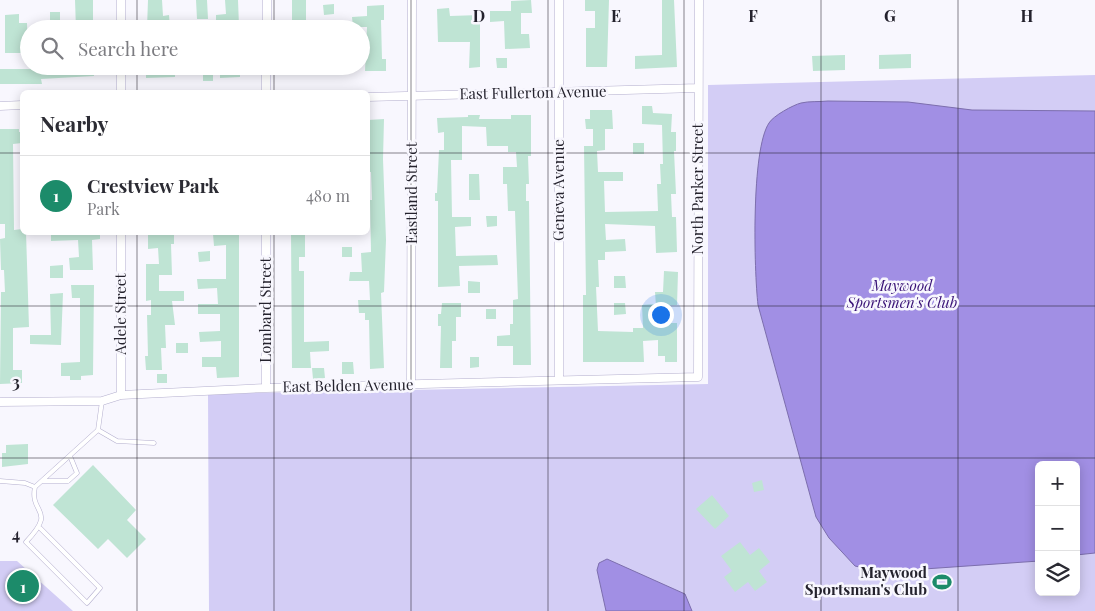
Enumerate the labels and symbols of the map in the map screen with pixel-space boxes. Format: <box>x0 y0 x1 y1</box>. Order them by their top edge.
text: D <box>473 5 485 26</box>
text: E <box>611 5 621 26</box>
text: F <box>748 5 758 26</box>
text: G <box>884 5 896 26</box>
text: H <box>1021 5 1034 26</box>
street label: East Fullerton Avenue <box>459 81 607 103</box>
street label: North Parker Street <box>687 123 707 255</box>
street label: Geneva Avenue <box>548 139 568 241</box>
street label: Eastland Street <box>401 141 421 244</box>
street label: Lombard Street <box>255 257 275 363</box>
street label: Adele Street <box>110 273 130 356</box>
park label: Maywood Sportsmen's Club <box>846 275 957 312</box>
your location <box>648 302 674 328</box>
text: 3 <box>12 371 20 392</box>
street label: East Belden Avenue <box>282 374 414 396</box>
text: 4 <box>12 523 20 544</box>
place label: Maywood Sportsman's Club <box>805 562 927 599</box>
pin: 1 <box>7 567 39 605</box>
sports icon: Maywood Sportsman's Club <box>931 571 953 593</box>

